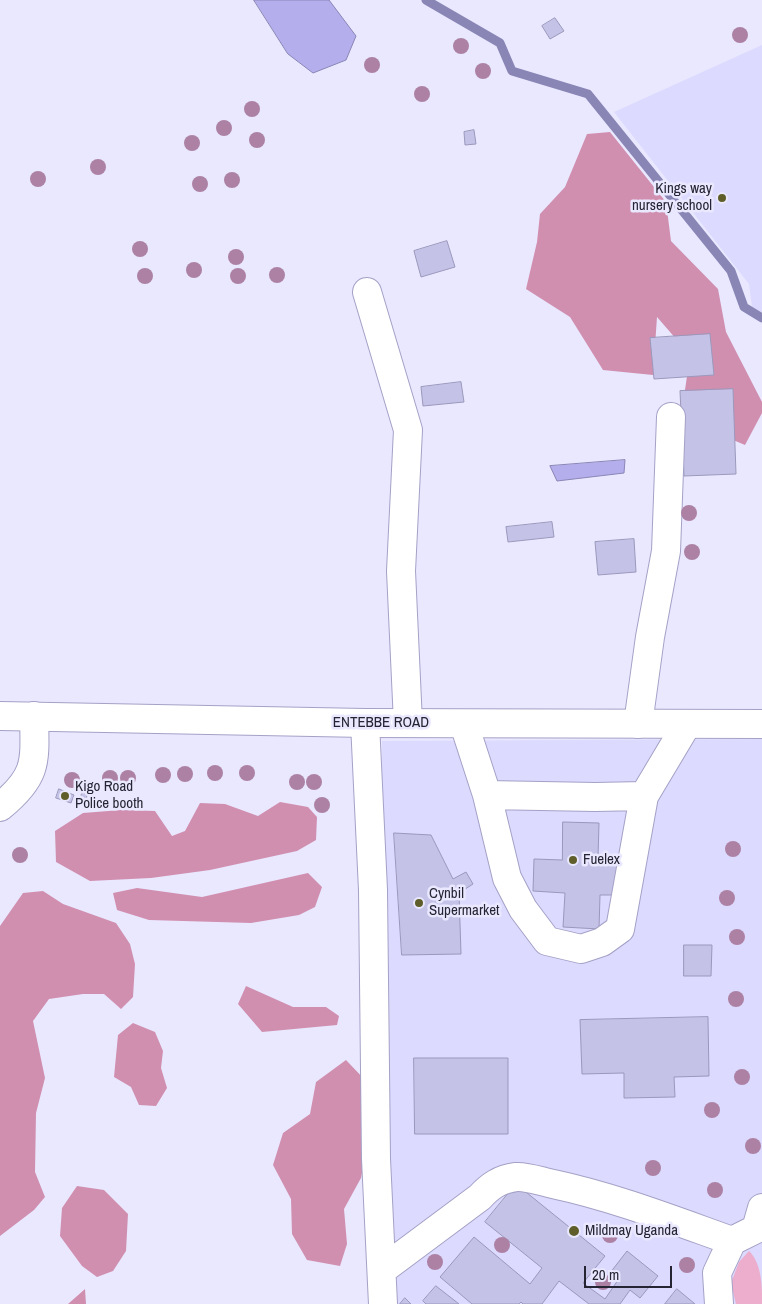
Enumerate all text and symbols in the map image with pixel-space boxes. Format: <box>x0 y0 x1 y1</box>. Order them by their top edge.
place label: Kings way nursery school <box>632 180 712 215</box>
marker: Kings way nursery school <box>716 192 728 204</box>
street label: ENTEBBE ROAD <box>333 714 429 732</box>
place label: Kigo Road Police booth <box>75 778 143 813</box>
marker: Kigo Road Police booth <box>59 790 71 802</box>
place label: Fuelex <box>583 851 620 869</box>
marker: Fuelex <box>567 854 579 866</box>
place label: Cynbil Supermarket <box>429 885 499 920</box>
marker: Cynbil Supermarket <box>413 897 425 909</box>
place label: Mildmay Uganda <box>585 1222 678 1240</box>
marker: Mildmay Uganda <box>567 1224 581 1238</box>
scale bar <box>587 1256 674 1288</box>
text: 20 m <box>592 1264 619 1285</box>

